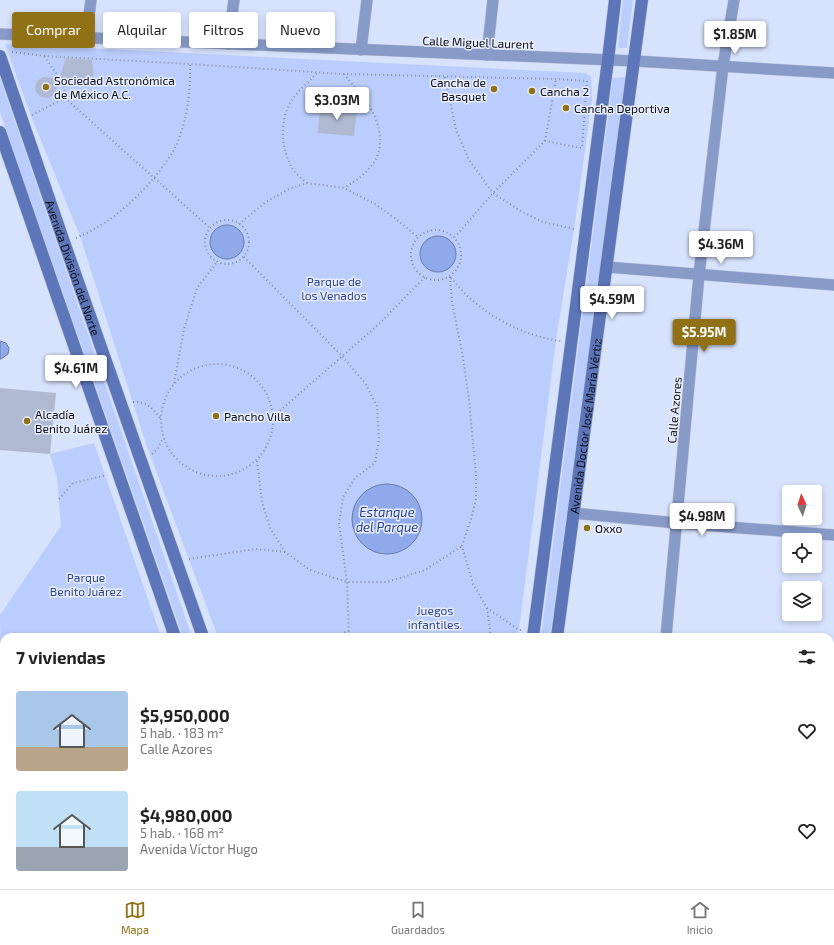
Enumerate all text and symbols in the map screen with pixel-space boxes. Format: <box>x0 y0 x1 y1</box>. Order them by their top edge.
chip: Comprar <box>12 12 95 48</box>
chip: Alquilar <box>103 12 181 48</box>
chip: Filtros <box>189 12 258 48</box>
chip: Nuevo <box>266 12 335 48</box>
pin: $1.85M <box>702 21 768 55</box>
text: $1.85M <box>713 26 757 42</box>
street label: Calle Miguel Laurent <box>422 33 534 51</box>
place label: Sociedad Astronómica de México A.C. <box>54 73 175 101</box>
place label: Cancha de Basquet <box>430 75 486 103</box>
marker: Sociedad Astronómica de México A.C. <box>41 82 51 92</box>
marker: Cancha de Basquet <box>489 84 499 94</box>
place label: Cancha 2 <box>540 84 590 98</box>
marker: Cancha 2 <box>527 86 537 96</box>
pin: $3.03M <box>304 87 370 121</box>
text: $3.03M <box>314 92 360 108</box>
place label: Cancha Deportiva <box>574 101 670 115</box>
marker: Cancha Deportiva <box>561 103 571 113</box>
street label: Avenida División del Norte <box>43 198 103 337</box>
pin: $4.36M <box>688 231 754 265</box>
text: $4.36M <box>698 236 744 252</box>
park label: Parque de los Venados <box>301 274 367 302</box>
pin: $4.59M <box>579 286 645 320</box>
text: $4.59M <box>589 291 635 307</box>
pin: $5.95M <box>671 319 737 353</box>
text: $5.95M <box>682 324 726 340</box>
street label: Avenida Doctor José María Vértiz <box>567 337 604 515</box>
pin: $4.61M <box>43 355 109 389</box>
text: $4.61M <box>54 360 98 376</box>
street label: Calle Azores <box>664 376 684 444</box>
place label: Alcadía Benito Juárez <box>35 407 107 435</box>
place label: Pancho Villa <box>224 409 291 423</box>
marker: Pancho Villa <box>211 411 221 421</box>
marker: Alcadía Benito Juárez <box>22 416 32 426</box>
north arrow <box>782 485 822 525</box>
map controls <box>782 485 822 621</box>
pin: $4.98M <box>669 503 735 537</box>
water label: Estanque del Parque <box>356 504 418 535</box>
text: $4.98M <box>679 508 725 524</box>
place label: Oxxo <box>595 521 623 535</box>
marker: Oxxo <box>582 523 592 533</box>
button: locate <box>782 533 822 573</box>
park label: Parque Benito Juárez <box>50 570 122 598</box>
button: layers <box>782 581 822 621</box>
park label: Juegos infantiles. <box>408 603 462 631</box>
icon: filters <box>796 646 818 668</box>
text: 7 viviendas <box>16 647 106 667</box>
text: $5,950,000 <box>140 705 230 725</box>
icon: home <box>48 707 96 755</box>
icon: heart <box>796 720 818 742</box>
text: 5 hab. · 183 m² <box>140 725 224 741</box>
text: Calle Azores <box>140 741 213 757</box>
text: $4,980,000 <box>140 805 232 825</box>
icon: home <box>48 807 96 855</box>
icon: heart <box>796 820 818 842</box>
text: 5 hab. · 168 m² <box>140 825 224 841</box>
text: Avenida Víctor Hugo <box>140 841 258 857</box>
tab: Mapa <box>121 899 149 936</box>
tab: Guardados <box>391 899 445 936</box>
tab: Inicio <box>687 899 713 936</box>

